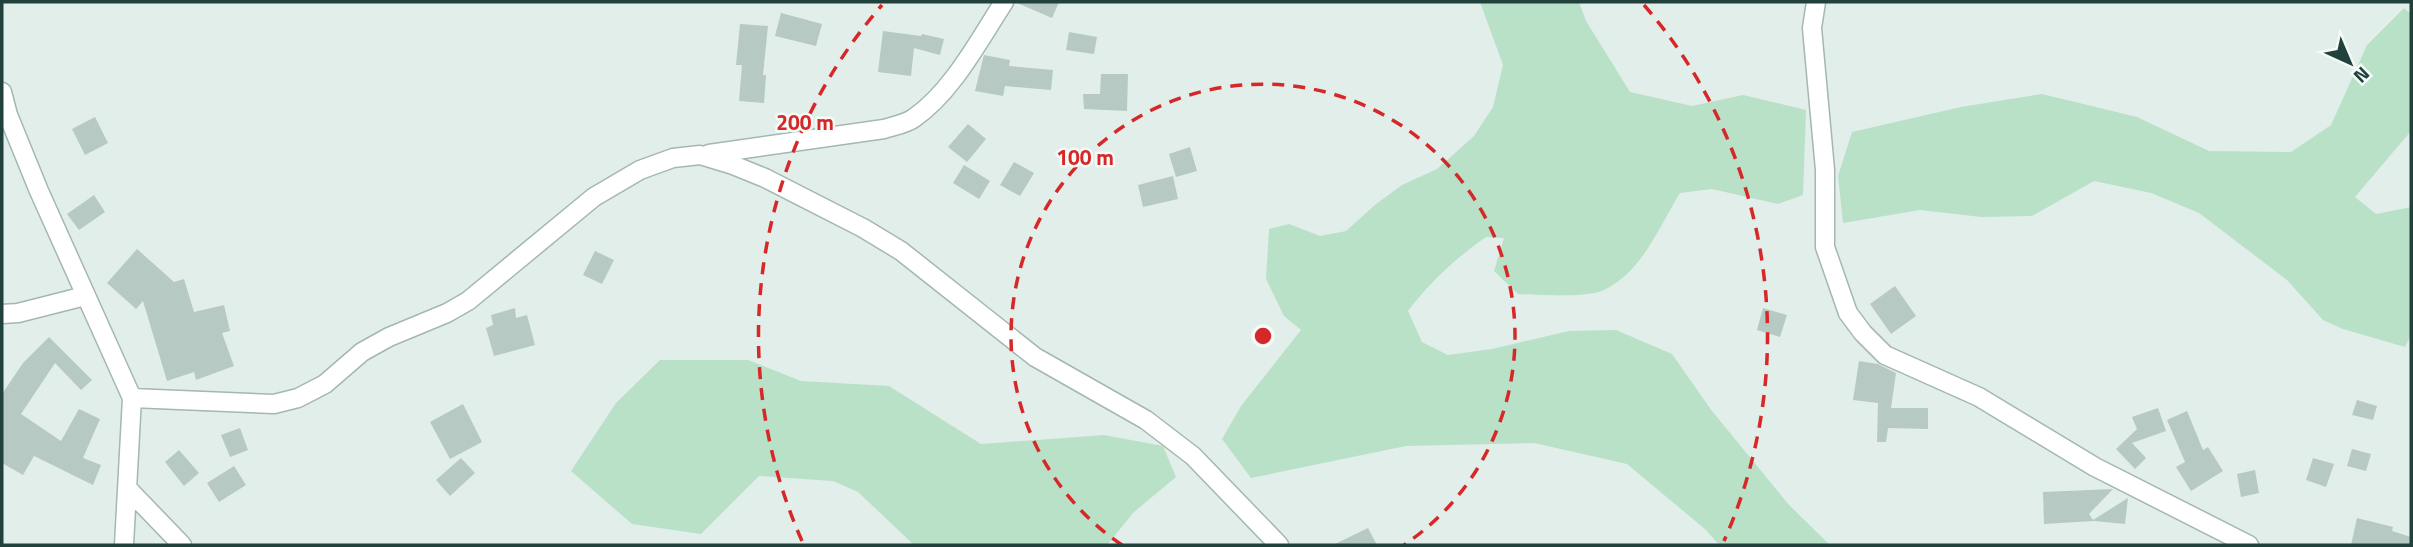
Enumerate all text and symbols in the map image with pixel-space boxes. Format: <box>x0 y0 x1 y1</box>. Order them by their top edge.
north arrow <box>2315 28 2385 98</box>
text: N <box>2347 61 2377 91</box>
text: 200 m <box>776 106 834 138</box>
text: 100 m <box>1056 141 1114 173</box>
centre of rings <box>1251 324 1275 348</box>

